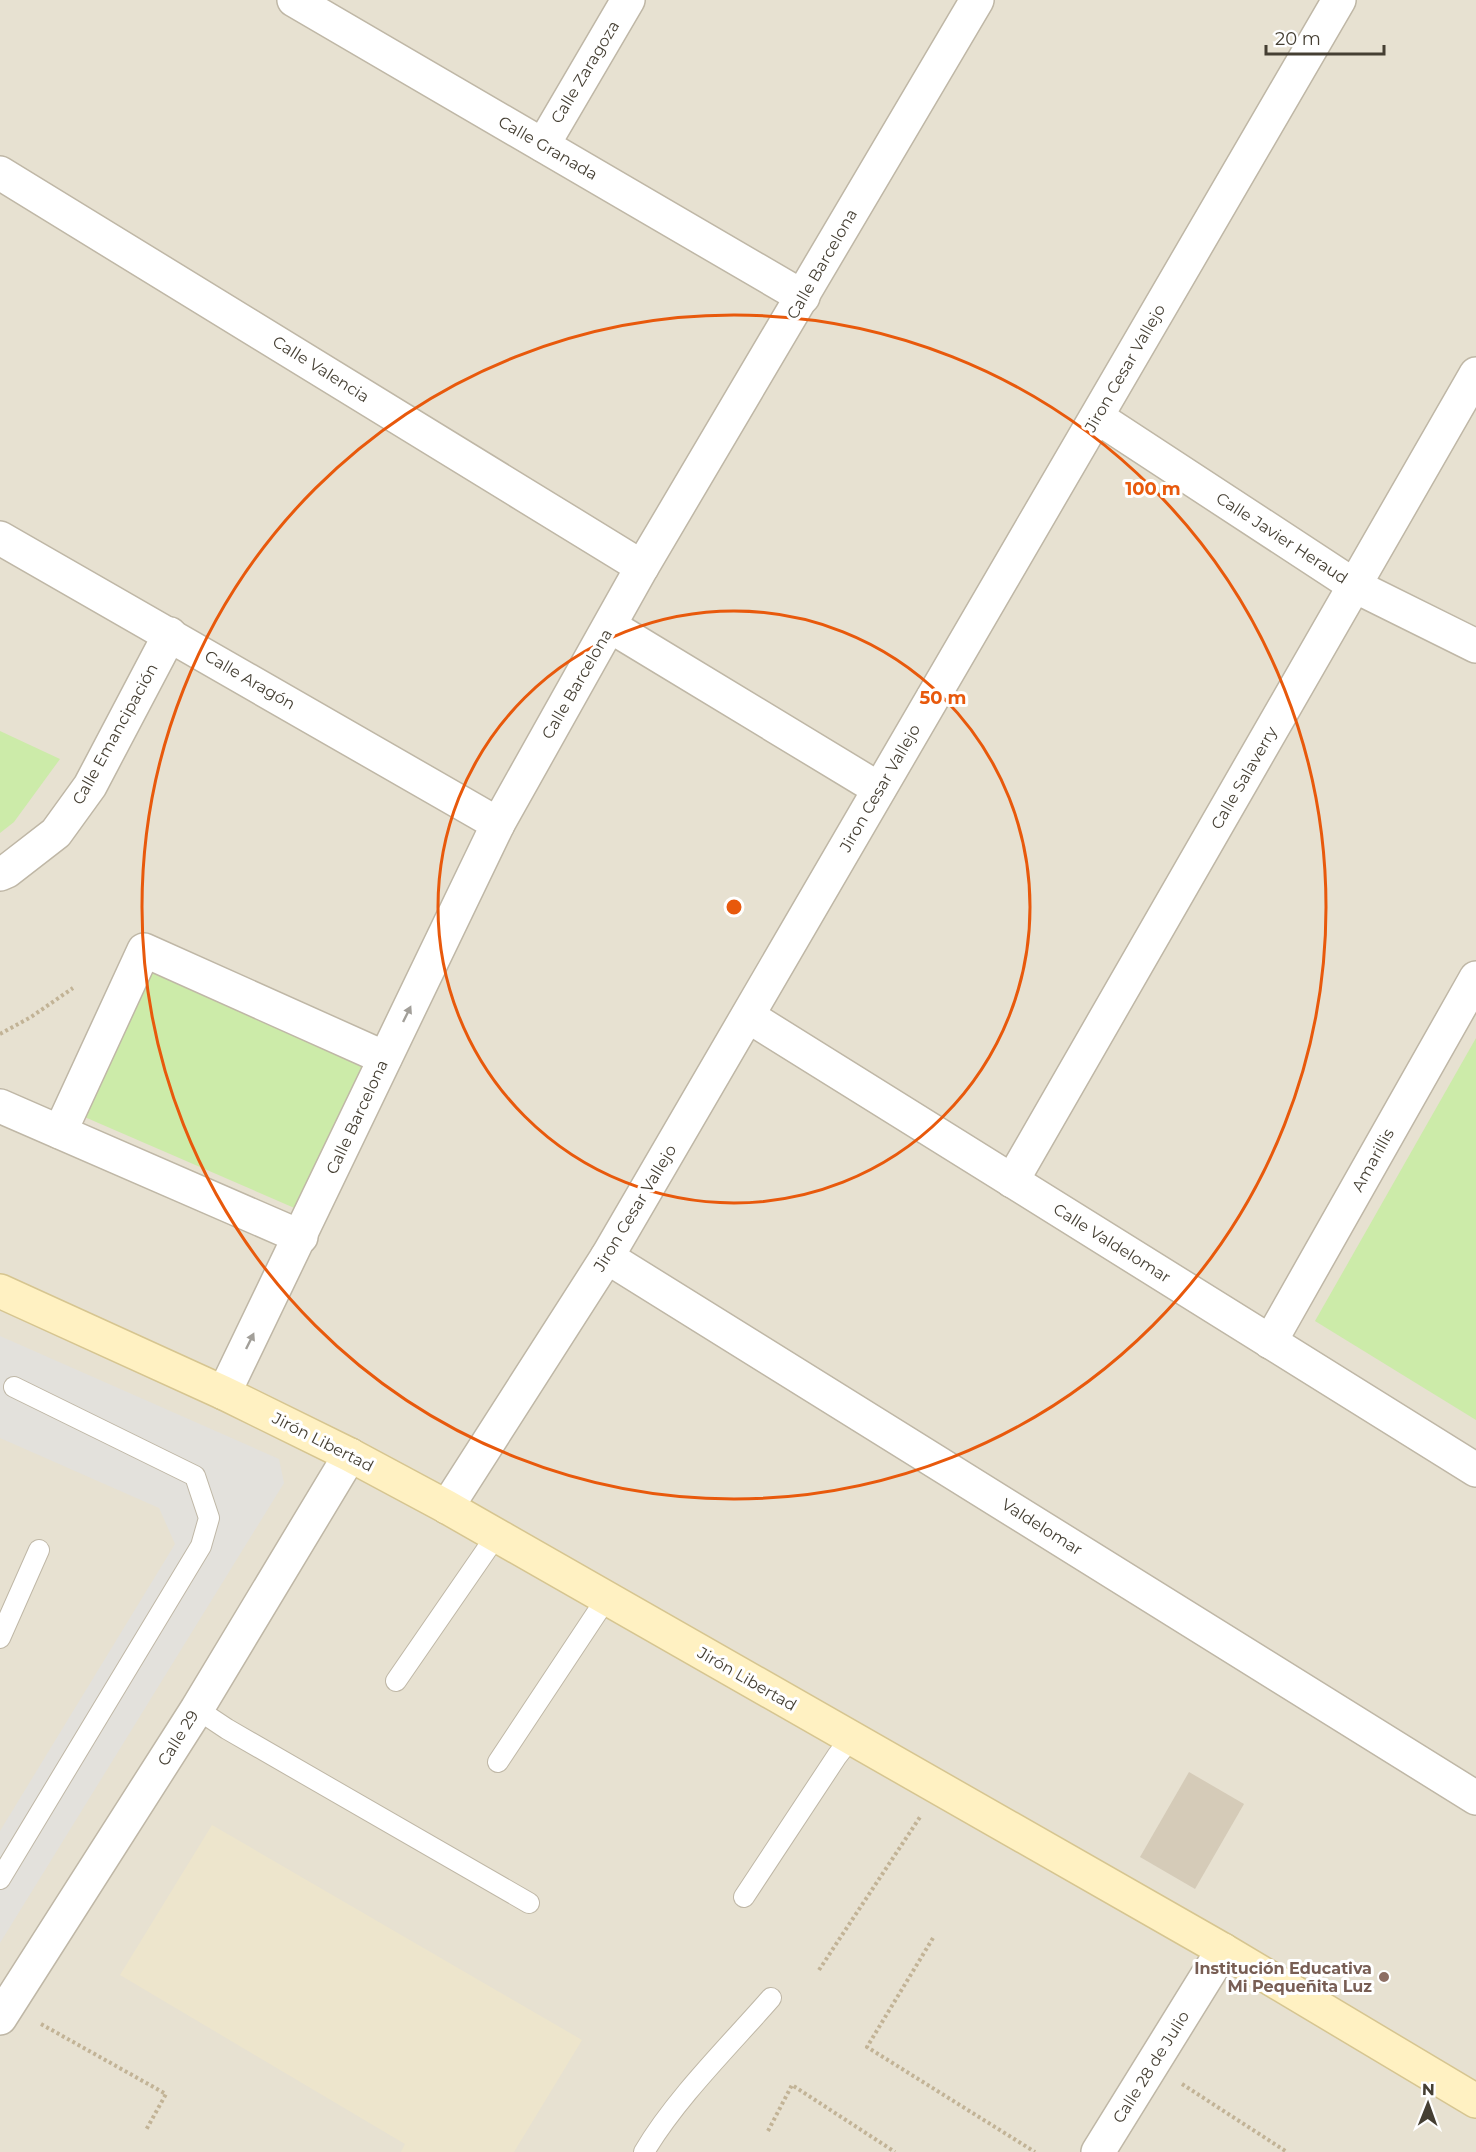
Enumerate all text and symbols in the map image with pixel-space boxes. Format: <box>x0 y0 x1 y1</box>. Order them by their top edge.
street label: Calle Zaragoza <box>547 17 623 127</box>
scale bar <box>1266 18 1384 56</box>
text: 20 m <box>1275 28 1321 50</box>
street label: Calle Granada <box>495 112 601 184</box>
street label: Calle Barcelona <box>783 206 861 322</box>
street label: Jiron Cesar Vallejo <box>1080 301 1169 436</box>
street label: Calle Valencia <box>269 332 373 406</box>
text: 100 m <box>1125 478 1181 500</box>
street label: Calle Javier Heraud <box>1213 488 1351 588</box>
street label: Calle Barcelona <box>538 626 616 742</box>
street label: Calle Aragón <box>201 646 299 714</box>
street label: Calle Emancipación <box>68 660 162 808</box>
text: 50 m <box>920 687 966 709</box>
street label: Jiron Cesar Vallejo <box>835 721 924 856</box>
street label: Calle Salaverry <box>1207 723 1281 833</box>
centre of rings <box>724 897 744 917</box>
one-way arrow <box>402 1005 411 1022</box>
street label: Calle Barcelona <box>322 1057 392 1177</box>
street label: Amarillis <box>1348 1125 1398 1195</box>
street label: Jiron Cesar Vallejo <box>589 1141 680 1276</box>
street label: Calle Valdelomar <box>1050 1199 1174 1287</box>
one-way arrow <box>244 1332 254 1350</box>
street label: Jirón Libertad <box>268 1408 377 1476</box>
street label: Valdelomar <box>998 1495 1086 1559</box>
street label: Jirón Libertad <box>693 1643 800 1715</box>
street label: Calle 29 <box>154 1707 202 1769</box>
place label: Institución Educativa Mi Pequeñita Luz <box>1194 1959 1372 1996</box>
marker: Institución Educativa Mi Pequeñita Luz <box>1377 1970 1391 1984</box>
street label: Calle 28 de Julio <box>1109 2007 1193 2127</box>
north arrow <box>1398 2074 1458 2134</box>
text: N <box>1422 2080 1435 2099</box>

